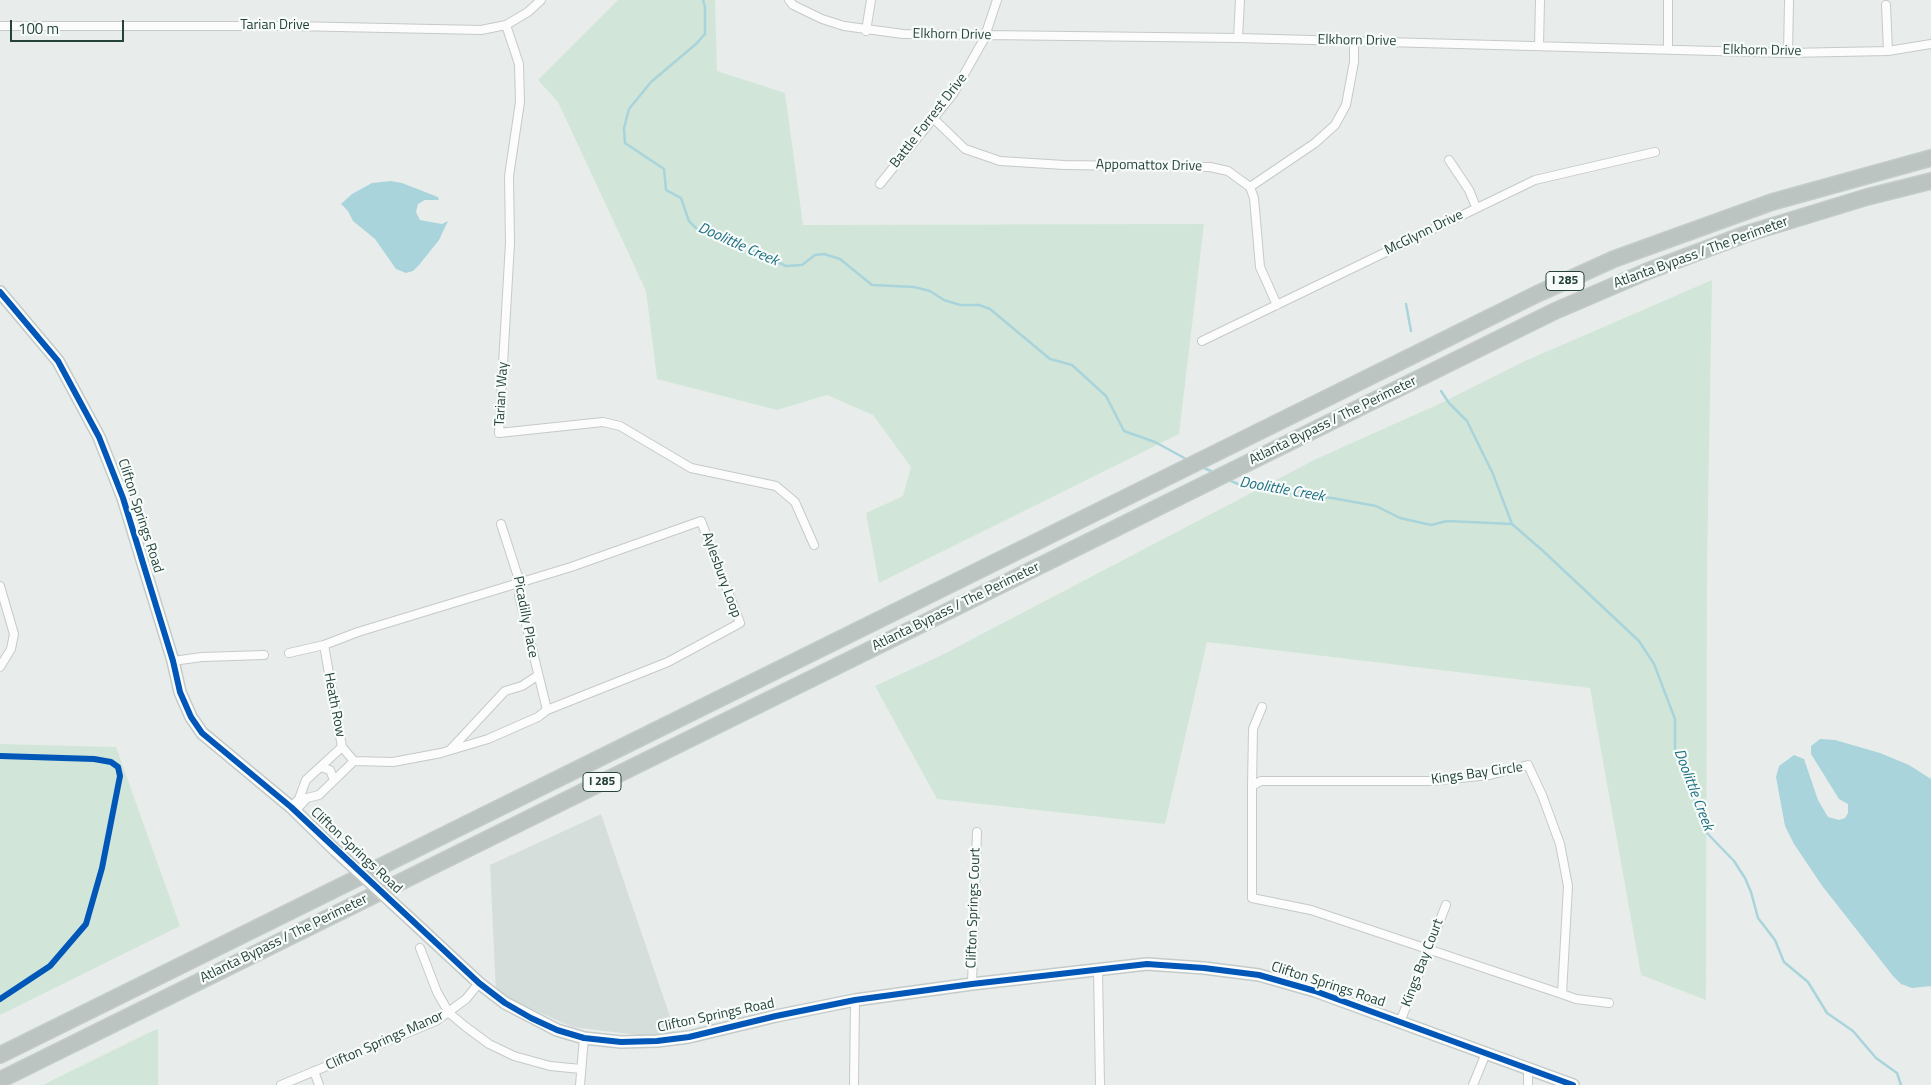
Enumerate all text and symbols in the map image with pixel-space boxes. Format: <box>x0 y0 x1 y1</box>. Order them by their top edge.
scale bar <box>12 10 126 42</box>
text: 100 m <box>18 17 59 40</box>
street label: Tarian Drive <box>240 18 310 34</box>
street label: Elkhorn Drive <box>913 26 991 44</box>
street label: Elkhorn Drive <box>1318 32 1396 50</box>
street label: Elkhorn Drive <box>1723 42 1801 60</box>
street label: Battle Forrest Drive <box>887 70 971 172</box>
street label: Appomattox Drive <box>1096 157 1202 175</box>
street label: McGlynn Drive <box>1382 207 1466 259</box>
street label: Atlanta Bypass / The Perimeter <box>1612 214 1790 292</box>
water label: Doolittle Creek <box>695 219 781 271</box>
road number: I 285 <box>1546 272 1584 290</box>
street label: Tarian Way <box>492 361 512 427</box>
street label: Atlanta Bypass / The Perimeter <box>1247 373 1419 469</box>
street label: Clifton Springs Road <box>114 457 166 575</box>
water label: Doolittle Creek <box>1238 474 1326 506</box>
street label: Aylesbury Loop <box>698 530 744 620</box>
street label: Atlanta Bypass / The Perimeter <box>870 559 1042 655</box>
street label: Picadilly Place <box>509 575 541 659</box>
street label: Heath Row <box>320 671 348 739</box>
water label: Doolittle Creek <box>1669 747 1717 833</box>
street label: Kings Bay Circle <box>1430 759 1524 789</box>
road number: I 285 <box>583 772 621 792</box>
street label: Clifton Springs Road <box>307 804 405 898</box>
street label: Clifton Springs Court <box>963 847 985 969</box>
street label: Atlanta Bypass / The Perimeter <box>198 891 370 987</box>
street label: Kings Bay Court <box>1399 917 1447 1009</box>
street label: Clifton Springs Road <box>1269 959 1387 1011</box>
street label: Clifton Springs Road <box>656 995 776 1037</box>
street label: Clifton Springs Manor <box>323 1007 447 1075</box>

